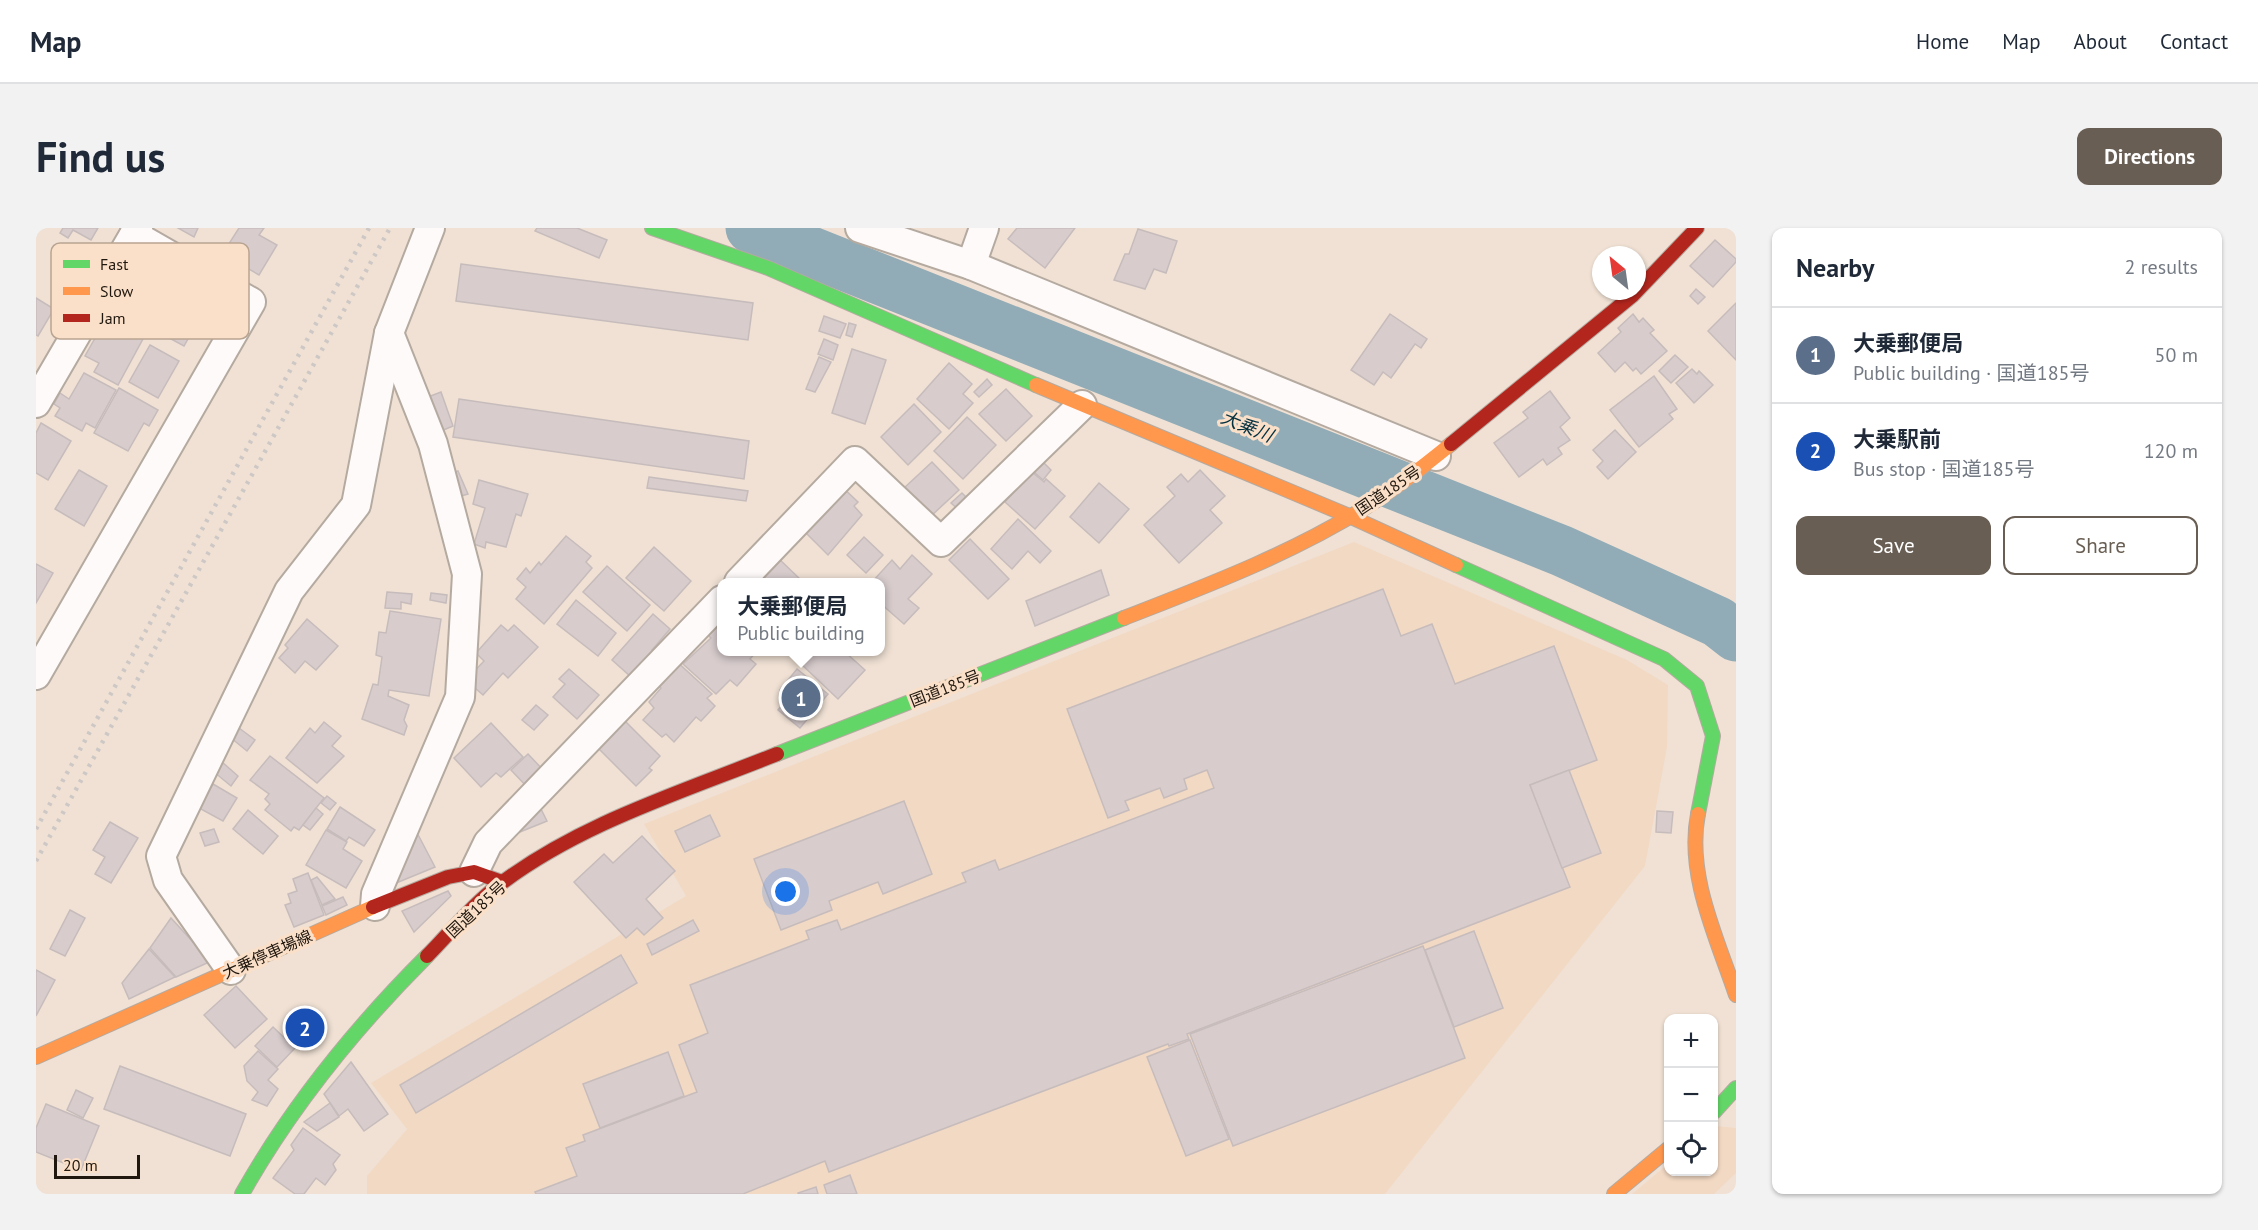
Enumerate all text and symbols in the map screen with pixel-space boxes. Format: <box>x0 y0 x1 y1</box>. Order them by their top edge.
text: Map <box>30 23 81 60</box>
text: Home <box>1916 28 1969 55</box>
text: Map <box>2002 28 2041 55</box>
text: About <box>2074 28 2127 55</box>
text: Contact <box>2160 28 2228 55</box>
button: Directions <box>2077 128 2222 185</box>
text: Find us <box>36 129 165 184</box>
legend <box>51 243 249 339</box>
north arrow <box>1592 246 1646 300</box>
text: Nearby <box>1796 251 1874 284</box>
text: Fast <box>100 254 129 274</box>
text: 2 results <box>2125 254 2198 280</box>
text: Slow <box>100 281 134 301</box>
text: Jam <box>99 308 126 328</box>
text: 大乗郵便局 <box>1853 329 1963 357</box>
text: 1 <box>1810 342 1821 368</box>
text: 50 m <box>2155 342 2198 368</box>
text: Public building · 国道185号 <box>1853 360 2089 386</box>
water label: 大乗川 <box>1218 405 1278 448</box>
text: 大乗駅前 <box>1853 425 1941 453</box>
text: 2 <box>1810 438 1821 464</box>
text: 120 m <box>2144 438 2198 464</box>
text: Bus stop · 国道185号 <box>1853 456 2034 482</box>
street label: 国道185号 <box>1352 461 1424 519</box>
button: Save <box>1796 516 1991 575</box>
button: Share <box>2003 516 2198 575</box>
popup <box>717 578 885 656</box>
text: 大乗郵便局 <box>737 592 847 620</box>
text: Public building <box>737 620 865 646</box>
street label: 国道185号 <box>907 665 983 711</box>
pin: 1 <box>782 676 820 720</box>
street label: 国道185号 <box>442 876 510 942</box>
your location <box>771 877 800 906</box>
street label: 大乗停車場線 <box>219 925 315 983</box>
pin: 2 <box>286 1006 324 1050</box>
map controls <box>1664 1014 1718 1176</box>
button: + <box>1664 1014 1718 1068</box>
button: − <box>1664 1068 1718 1122</box>
button: locate <box>1664 1122 1718 1176</box>
scale bar <box>54 1152 140 1180</box>
text: 20 m <box>63 1155 98 1175</box>

